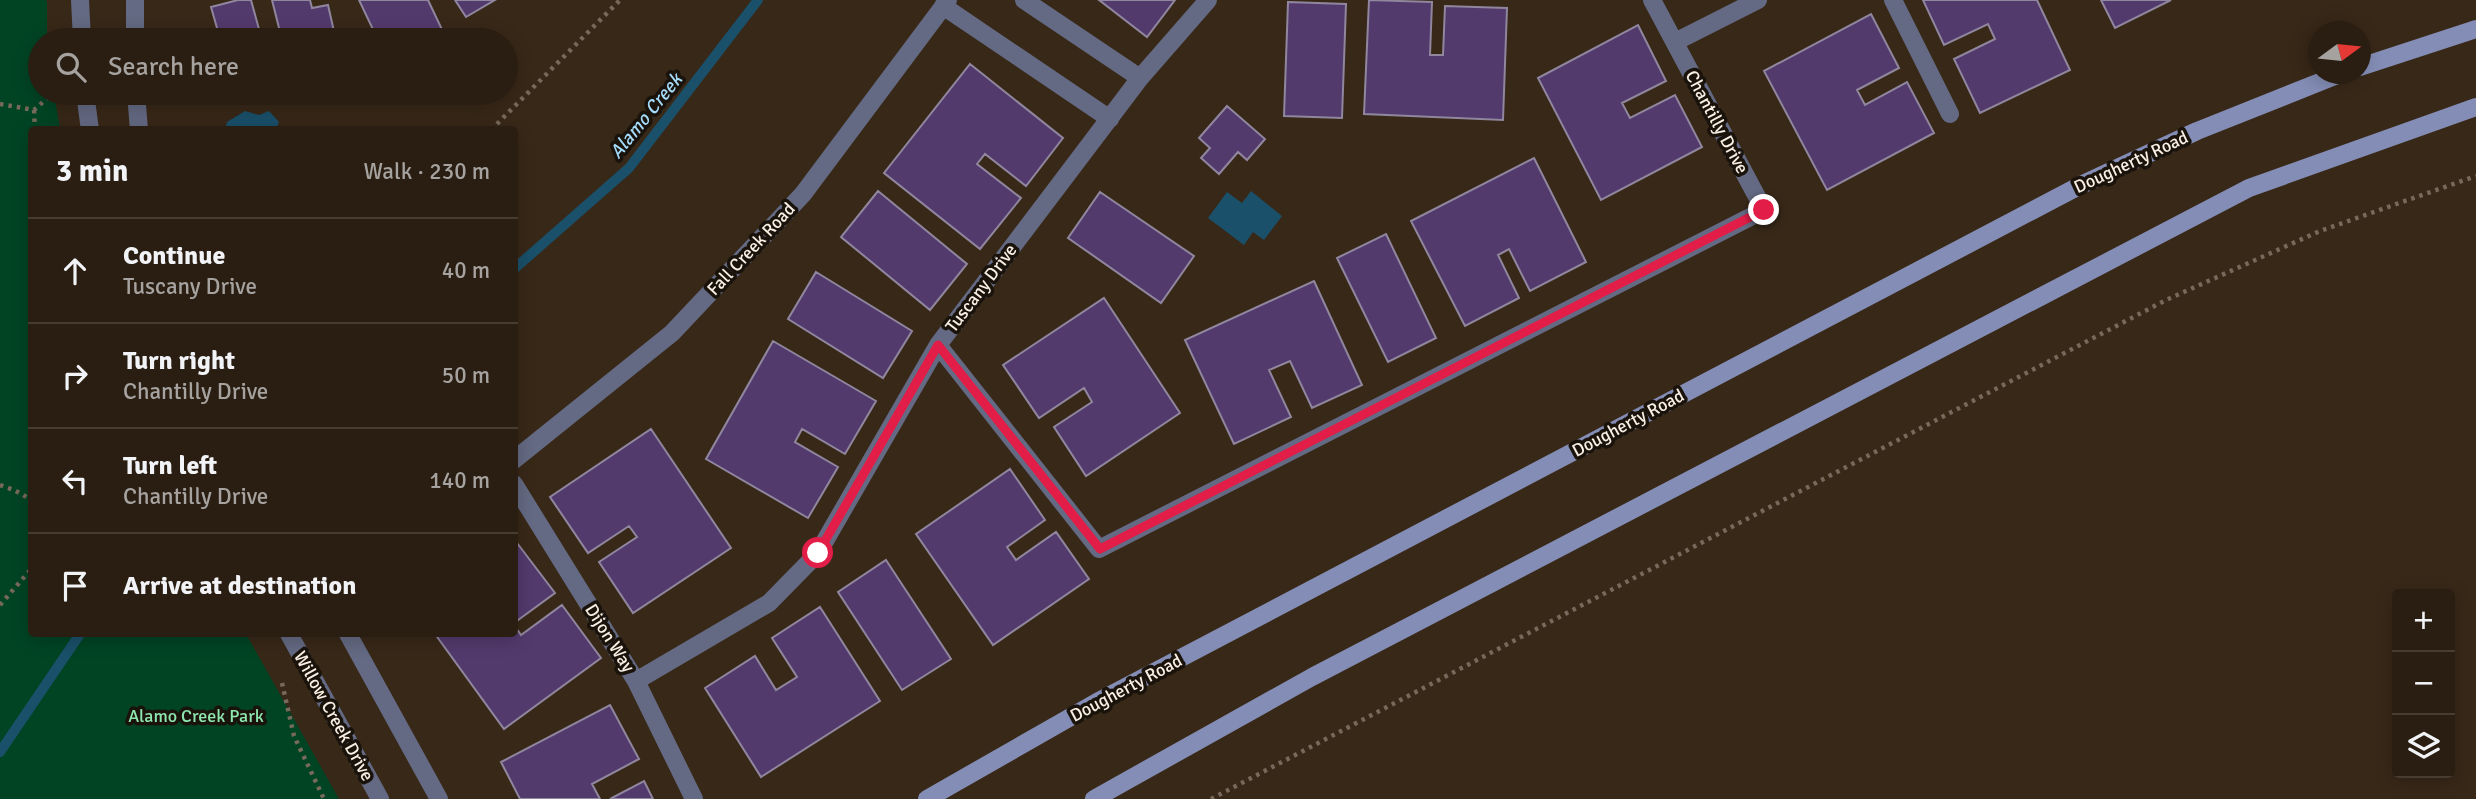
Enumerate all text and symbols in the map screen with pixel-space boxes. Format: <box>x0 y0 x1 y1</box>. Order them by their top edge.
north arrow <box>2308 21 2371 84</box>
search box <box>28 28 518 105</box>
icon: search <box>52 48 90 86</box>
text: Search here <box>108 51 239 83</box>
water label: Alamo Creek <box>604 67 689 163</box>
street label: Chantilly Drive <box>1681 67 1753 177</box>
street label: Dougherty Road <box>2070 126 2192 198</box>
text: 3 min <box>56 153 128 190</box>
text: Walk · 230 m <box>364 157 490 186</box>
route end <box>1748 194 1779 225</box>
street label: Fall Creek Road <box>702 198 800 300</box>
text: Continue <box>123 240 225 272</box>
street label: Tuscany Drive <box>941 240 1021 336</box>
icon: ahead <box>56 252 94 290</box>
text: 40 m <box>442 256 490 285</box>
text: Tuscany Drive <box>123 272 257 301</box>
text: Turn right <box>123 345 235 377</box>
icon: right <box>56 357 94 395</box>
text: 50 m <box>442 361 490 390</box>
text: Chantilly Drive <box>123 377 268 406</box>
street label: Dougherty Road <box>1568 384 1688 462</box>
text: Turn left <box>123 450 217 482</box>
icon: left <box>56 462 94 500</box>
text: 140 m <box>429 466 490 495</box>
text: Chantilly Drive <box>123 482 268 511</box>
route start <box>802 537 833 568</box>
icon: arrive <box>56 567 94 605</box>
text: Arrive at destination <box>123 570 356 602</box>
map controls <box>2392 589 2455 778</box>
button: + <box>2392 589 2455 652</box>
street label: Dijon Way <box>580 600 640 677</box>
street label: Willow Creek Drive <box>289 647 379 785</box>
street label: Dougherty Road <box>1066 649 1186 727</box>
button: − <box>2392 652 2455 715</box>
park label: Alamo Creek Park <box>128 705 264 727</box>
button: layers <box>2392 715 2455 778</box>

